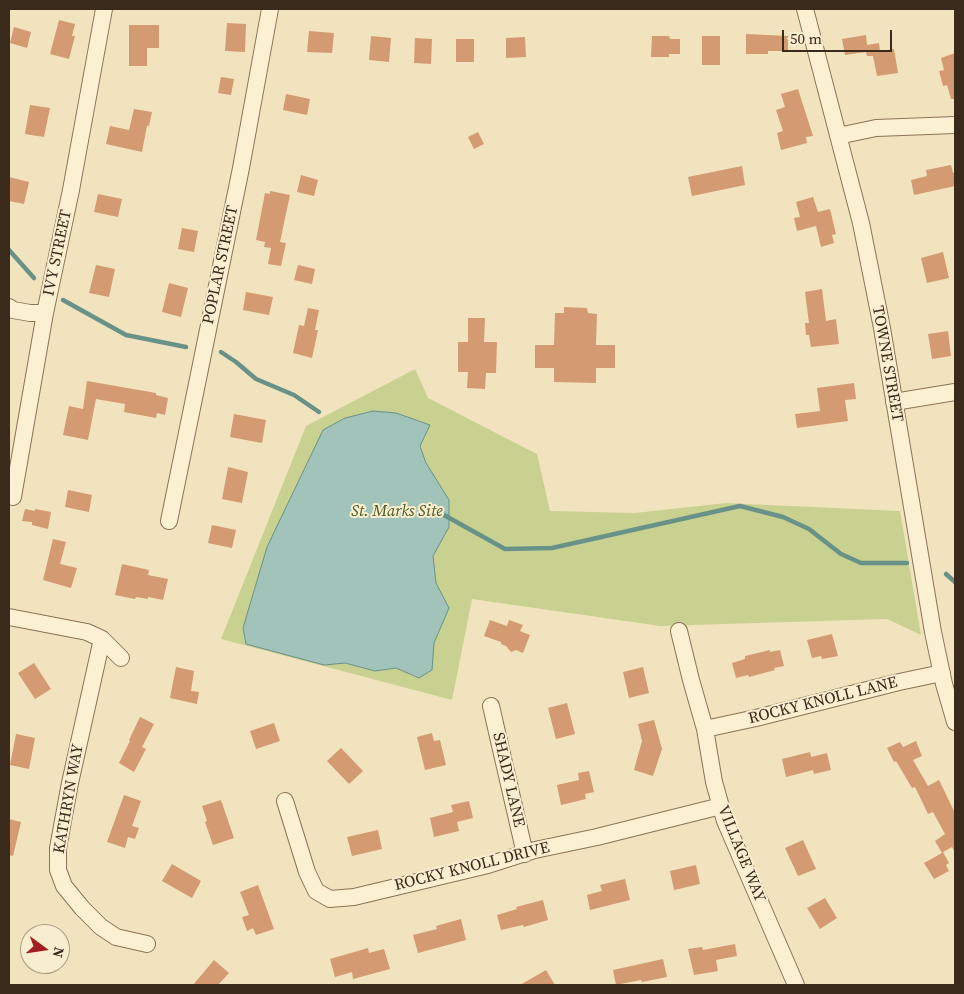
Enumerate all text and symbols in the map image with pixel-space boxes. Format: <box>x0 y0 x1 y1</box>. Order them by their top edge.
scale bar <box>784 20 894 52</box>
text: 50 m <box>790 28 822 49</box>
street label: POPLAR STREET <box>199 204 243 326</box>
street label: IVY STREET <box>39 208 77 298</box>
street label: TOWNE STREET <box>867 304 907 424</box>
park label: St. Marks Site <box>351 502 443 522</box>
street label: ROCKY KNOLL LANE <box>747 673 899 729</box>
street label: SHADY LANE <box>488 731 528 829</box>
street label: KATHRYN WAY <box>50 743 88 855</box>
street label: VILLAGE WAY <box>713 803 769 905</box>
street label: ROCKY KNOLL DRIVE <box>392 838 552 896</box>
north arrow <box>20 924 70 974</box>
text: N <box>48 945 70 960</box>

